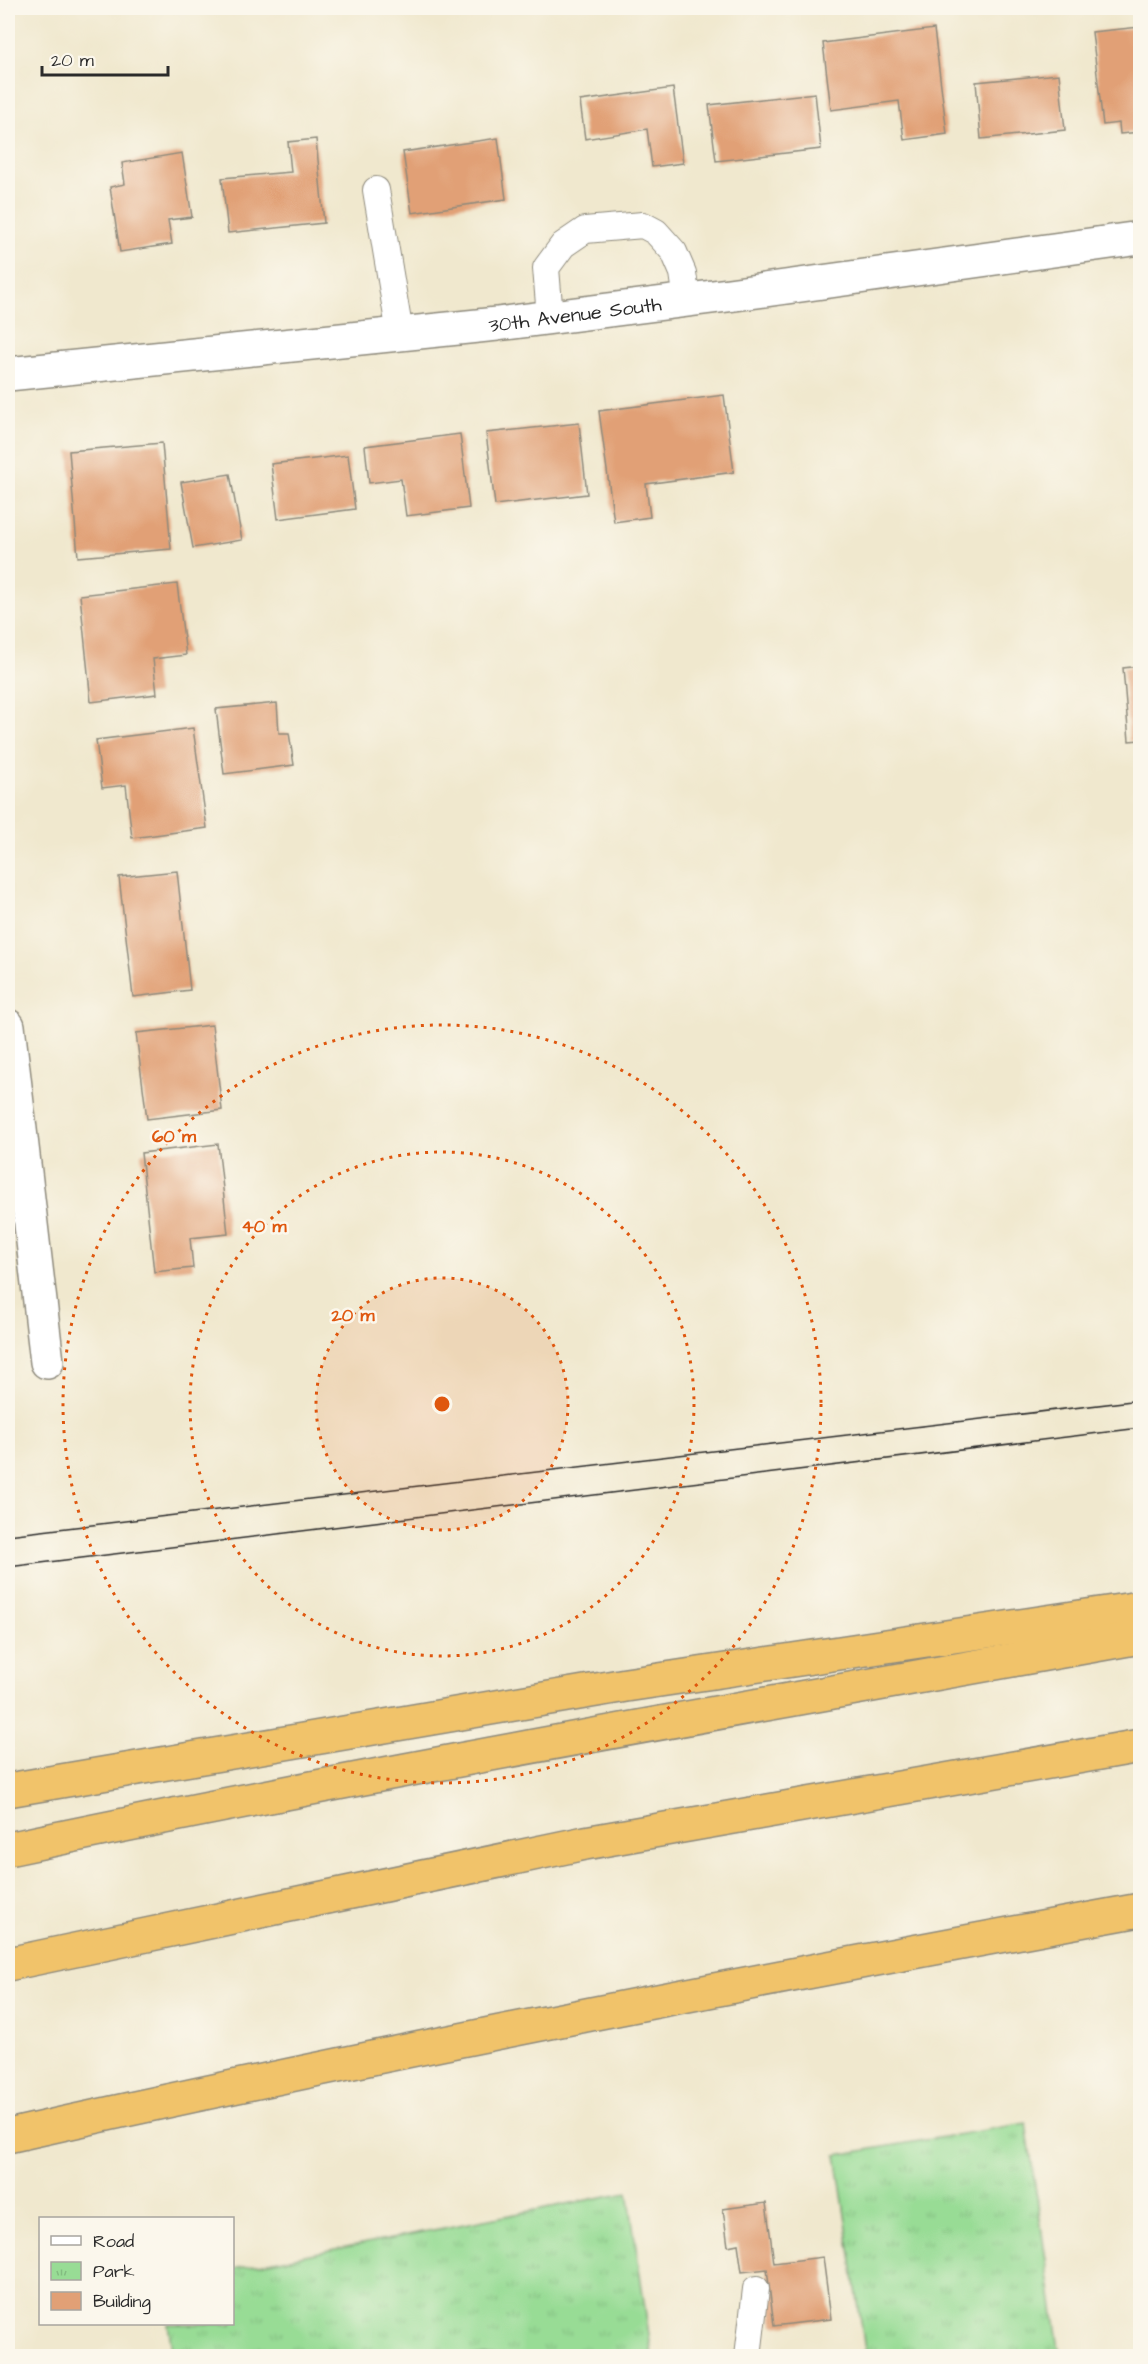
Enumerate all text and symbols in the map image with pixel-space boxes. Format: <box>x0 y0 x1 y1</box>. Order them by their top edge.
scale bar <box>42 39 168 77</box>
text: 20 m <box>51 48 94 73</box>
street label: 30th Avenue South <box>487 290 663 340</box>
text: 60 m <box>152 1124 197 1149</box>
text: 40 m <box>242 1214 287 1239</box>
text: 20 m <box>331 1303 375 1328</box>
centre of rings <box>432 1394 452 1414</box>
legend <box>39 2217 234 2325</box>
text: Road <box>93 2229 134 2254</box>
text: Park <box>93 2259 135 2284</box>
text: Building <box>93 2289 151 2315</box>

